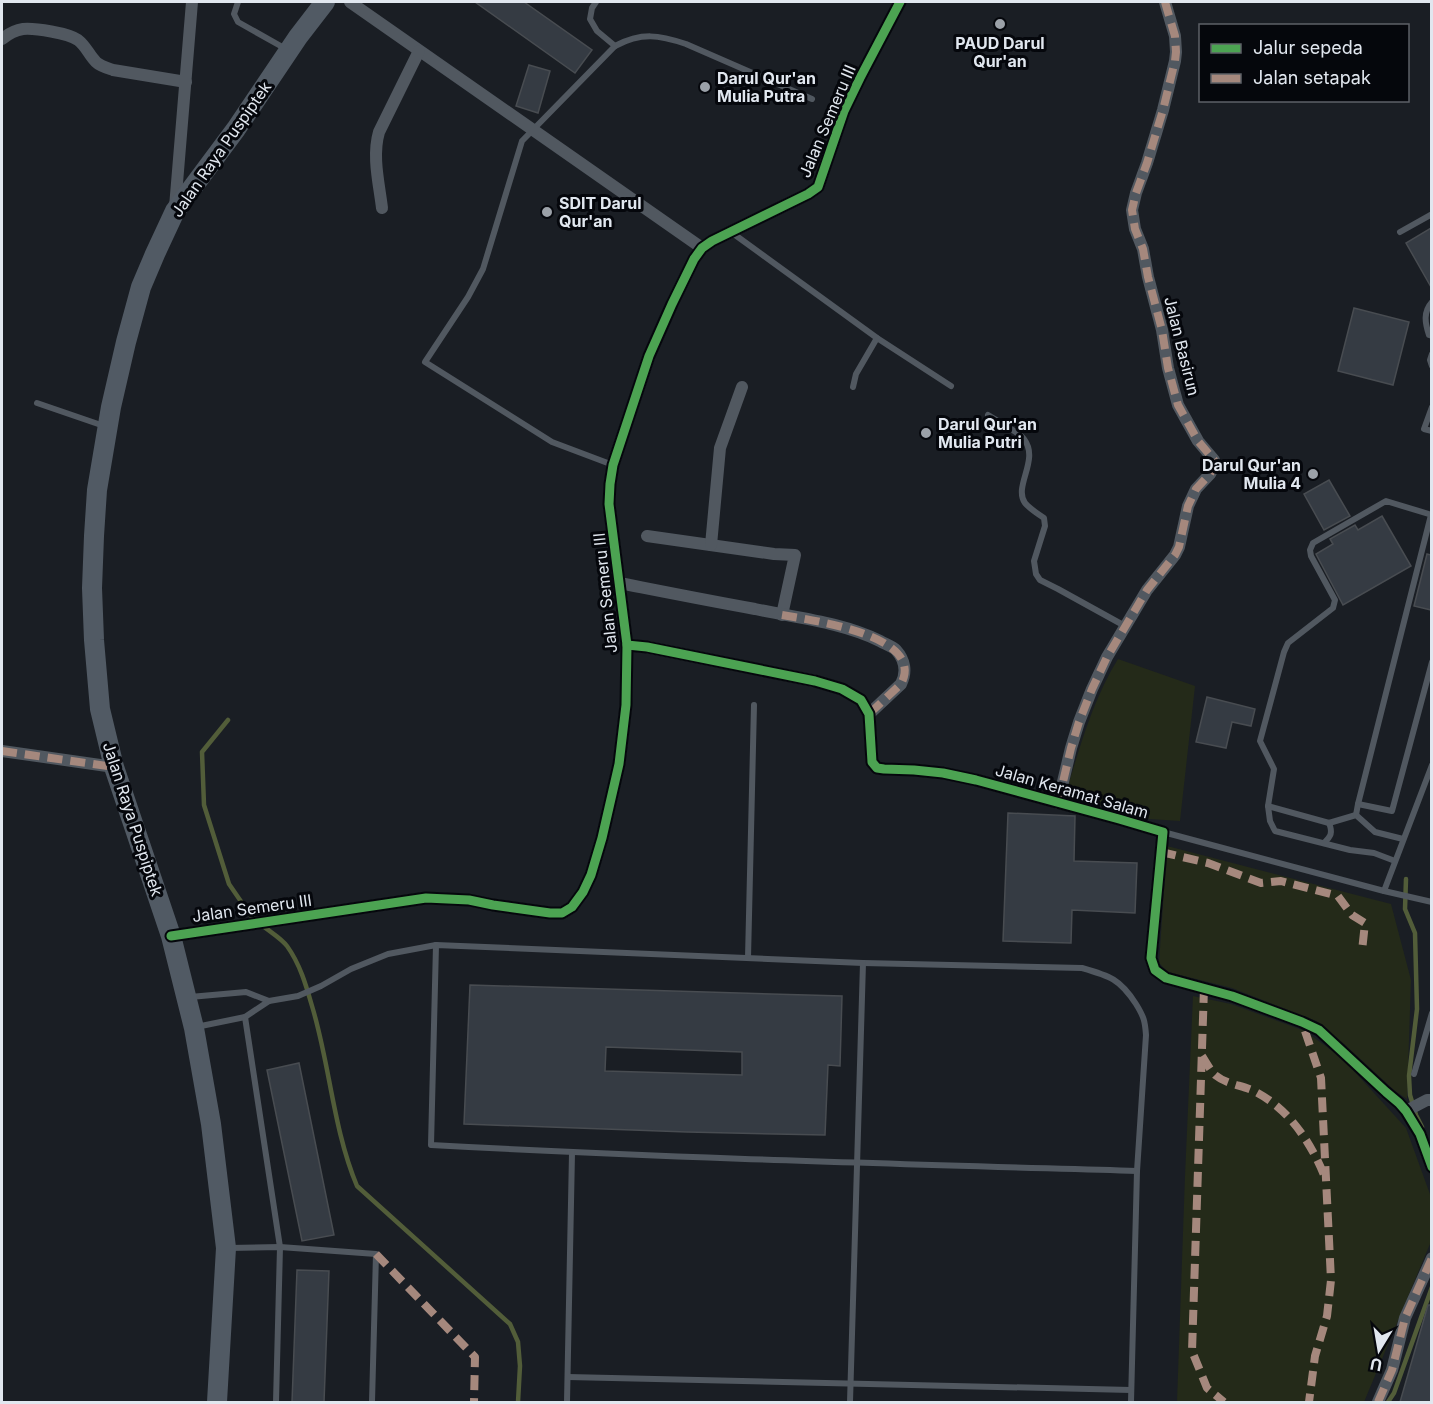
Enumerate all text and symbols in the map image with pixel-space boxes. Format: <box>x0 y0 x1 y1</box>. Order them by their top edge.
marker: PAUD Darul Qur'an <box>993 17 1007 31</box>
legend <box>1199 24 1409 102</box>
place label: PAUD Darul Qur'an <box>955 33 1045 71</box>
text: Jalur sepeda <box>1253 37 1363 58</box>
street label: Jalan Semeru III <box>794 62 860 180</box>
text: Jalan setapak <box>1253 67 1371 88</box>
place label: Darul Qur'an Mulia Putra <box>717 68 816 106</box>
street label: Jalan Raya Puspiptek <box>167 77 276 221</box>
marker: Darul Qur'an Mulia Putra <box>698 80 712 94</box>
place label: SDIT Darul Qur'an <box>559 193 642 231</box>
marker: SDIT Darul Qur'an <box>540 205 554 219</box>
street label: Jalan Basirun <box>1160 294 1204 398</box>
place label: Darul Qur'an Mulia Putri <box>938 414 1037 452</box>
marker: Darul Qur'an Mulia Putri <box>919 426 933 440</box>
place label: Darul Qur'an Mulia 4 <box>1202 455 1301 493</box>
marker: Darul Qur'an Mulia 4 <box>1306 467 1320 481</box>
street label: Jalan Semeru III <box>589 532 621 654</box>
street label: Jalan Raya Puspiptek <box>99 739 167 899</box>
street label: Jalan Keramat Salam <box>993 760 1151 822</box>
street label: Jalan Semeru III <box>191 890 313 926</box>
north arrow <box>1349 1320 1409 1380</box>
text: U <box>1368 1354 1384 1376</box>

